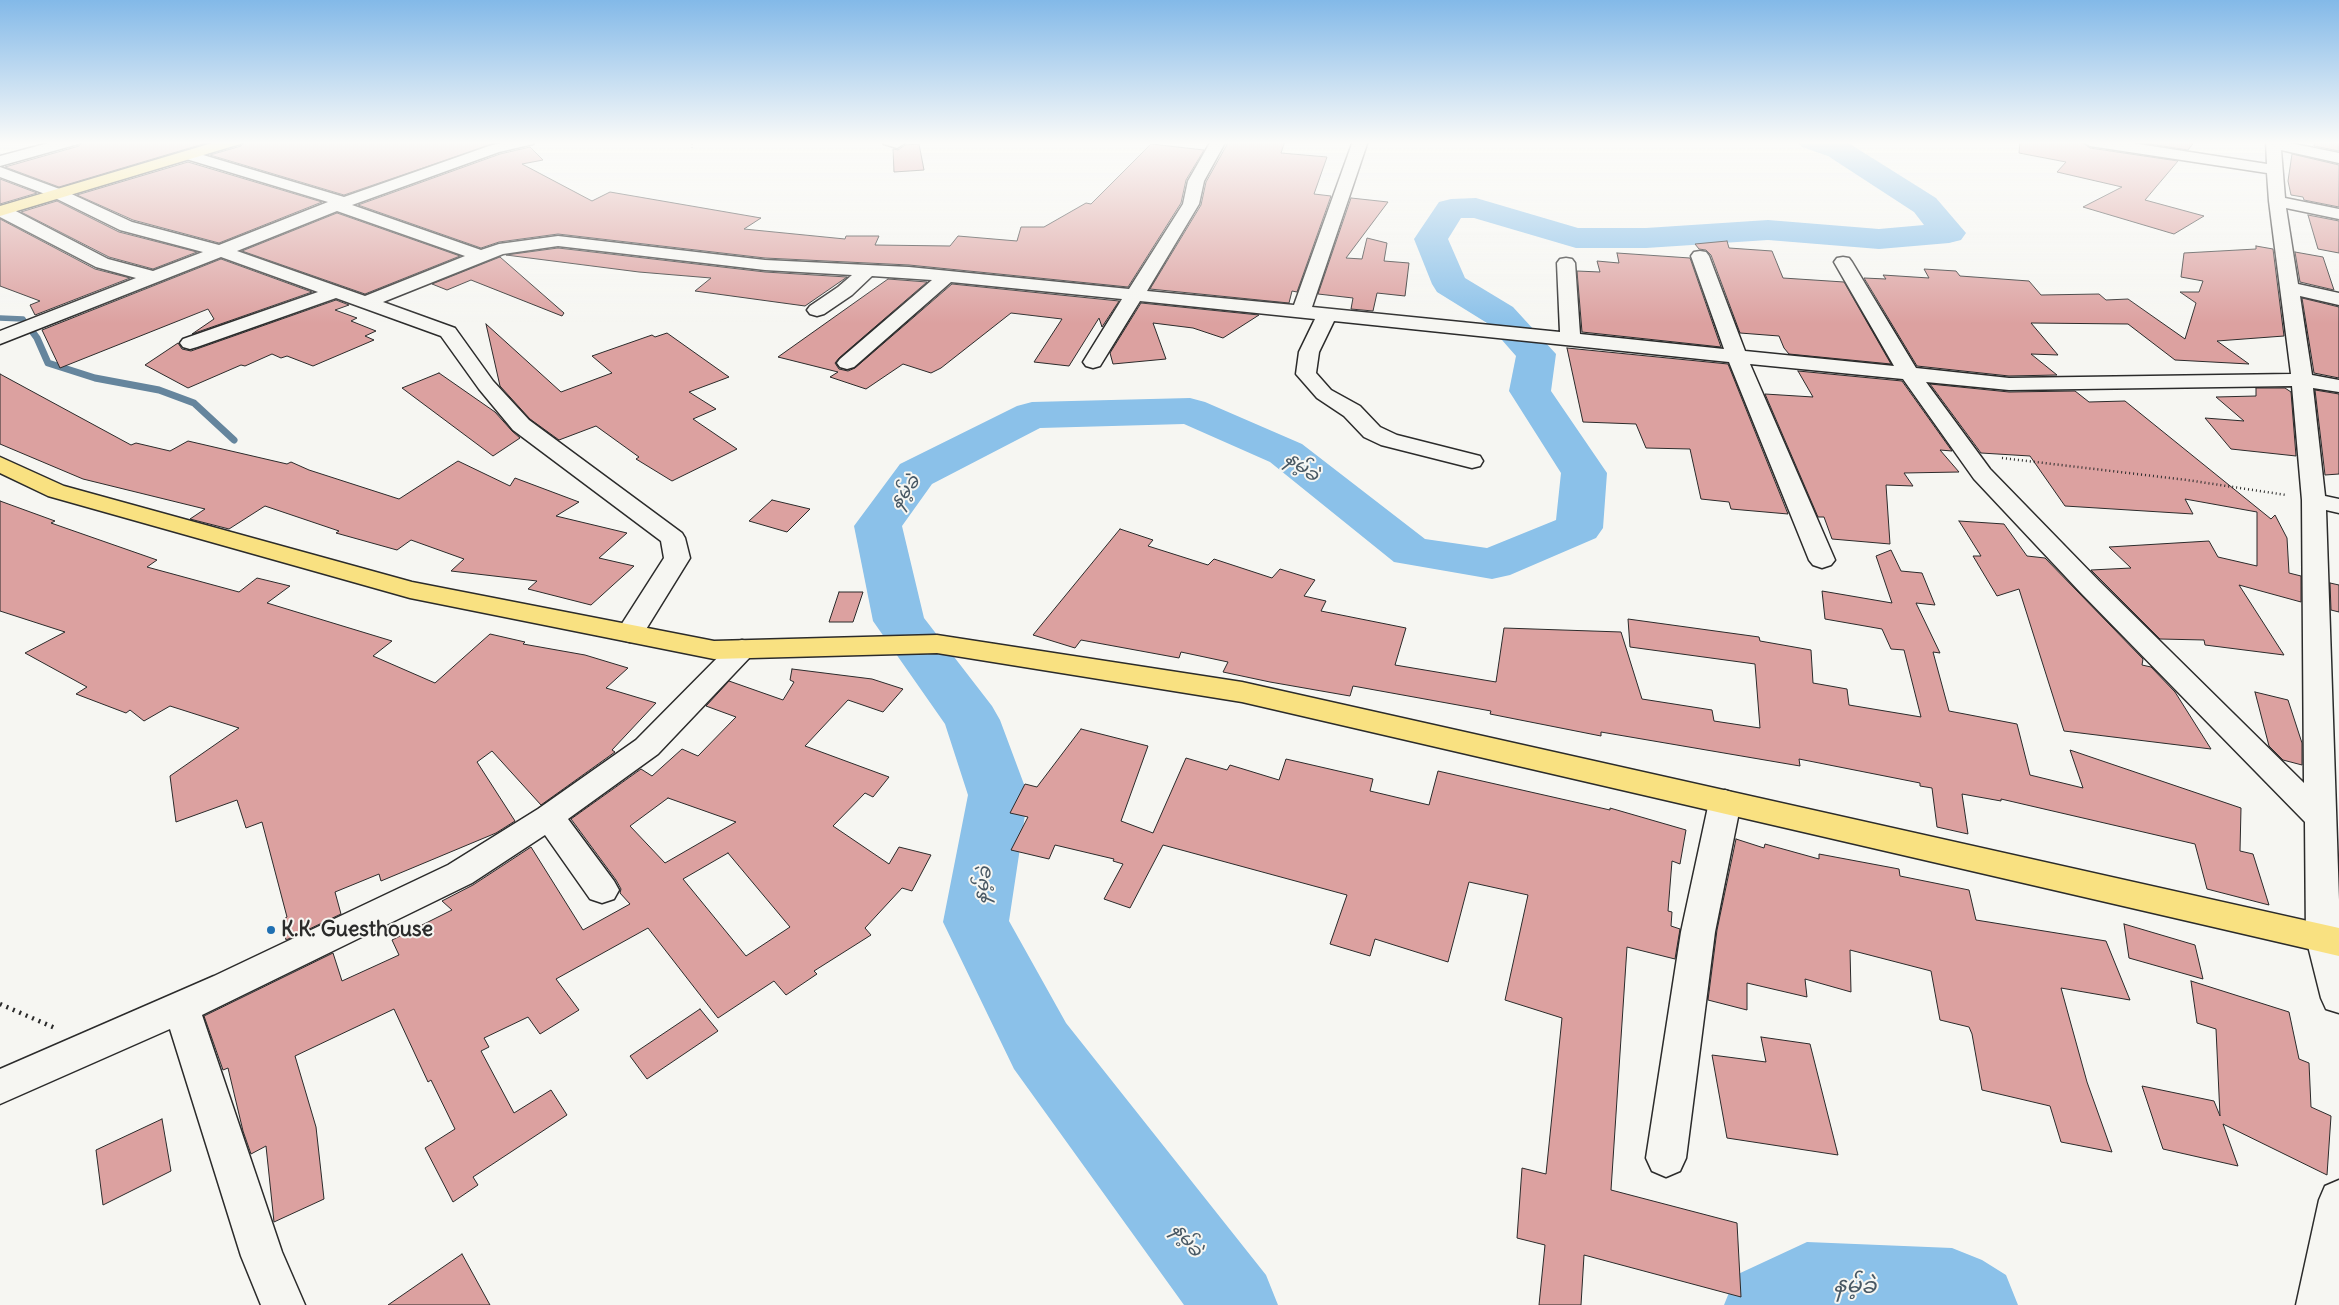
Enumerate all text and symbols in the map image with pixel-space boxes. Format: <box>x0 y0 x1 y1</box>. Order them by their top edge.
water label: နမ့်ခဲ <box>1281 447 1323 487</box>
water label: နမ့်ခဲ <box>885 471 925 513</box>
water label: နမ့်ခဲ <box>969 865 997 905</box>
place label: K.K. Guesthouse <box>281 917 433 943</box>
marker: K.K. Guesthouse <box>265 924 277 936</box>
water label: နမ့်ခဲ <box>1167 1219 1207 1261</box>
water label: နမ့်ခဲ <box>1833 1272 1877 1300</box>

